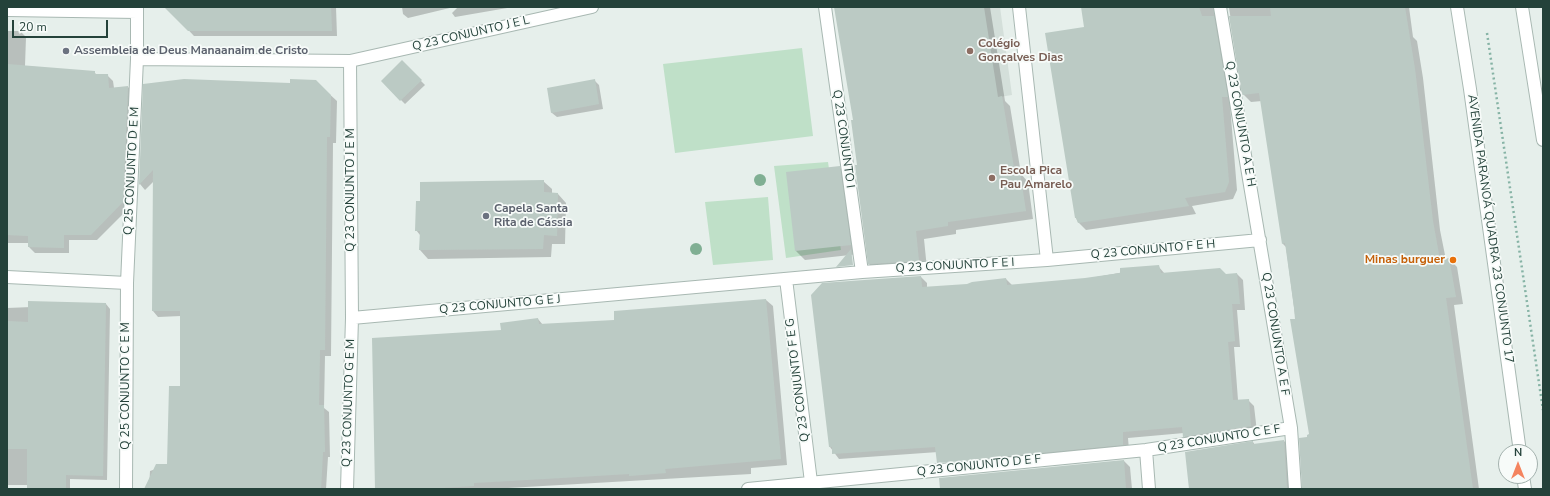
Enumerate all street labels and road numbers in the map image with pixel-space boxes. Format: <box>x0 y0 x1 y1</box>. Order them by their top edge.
street label: Q 23 CONJUNTO J E L <box>411 14 531 54</box>
street label: Q 23 CONJUNTO A E H <box>1222 60 1258 188</box>
street label: Q 23 CONJUNTO I <box>829 89 857 189</box>
street label: AVENIDA PARANOÁ QUADRA 23 CONJUNTO 17 <box>1464 94 1516 364</box>
street label: Q 25 CONJUNTO D E M <box>121 106 143 236</box>
street label: Q 23 CONJUNTO J E M <box>344 128 358 252</box>
street label: Q 23 CONJUNTO F E H <box>1090 237 1216 263</box>
street label: Q 23 CONJUNTO F E I <box>895 256 1015 276</box>
street label: Q 23 CONJUNTO A E F <box>1258 271 1292 397</box>
street label: Q 23 CONJUNTO G E J <box>439 293 561 317</box>
street label: Q 23 CONJUNTO F E G <box>783 317 813 443</box>
street label: Q 25 CONJUNTO C E M <box>119 322 133 450</box>
street label: Q 23 CONJUNTO G E M <box>340 339 358 467</box>
street label: Q 23 CONJUNTO C E F <box>1157 422 1281 456</box>
street label: Q 23 CONJUNTO D E F <box>916 452 1042 480</box>

